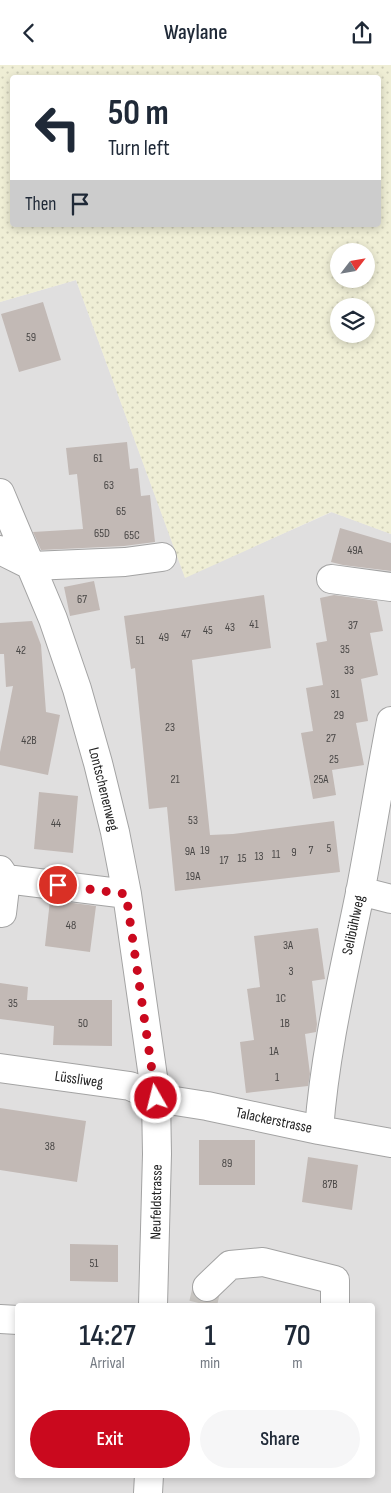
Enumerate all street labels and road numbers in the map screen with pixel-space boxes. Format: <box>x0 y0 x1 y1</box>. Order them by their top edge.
street label: Lontschenenweg <box>84 745 123 833</box>
street label: Selibühlweg <box>338 894 369 957</box>
street label: Lüssliweg <box>53 1067 104 1092</box>
street label: Talackerstrasse <box>234 1103 314 1138</box>
street label: Neufeldstrasse <box>146 1164 167 1240</box>

